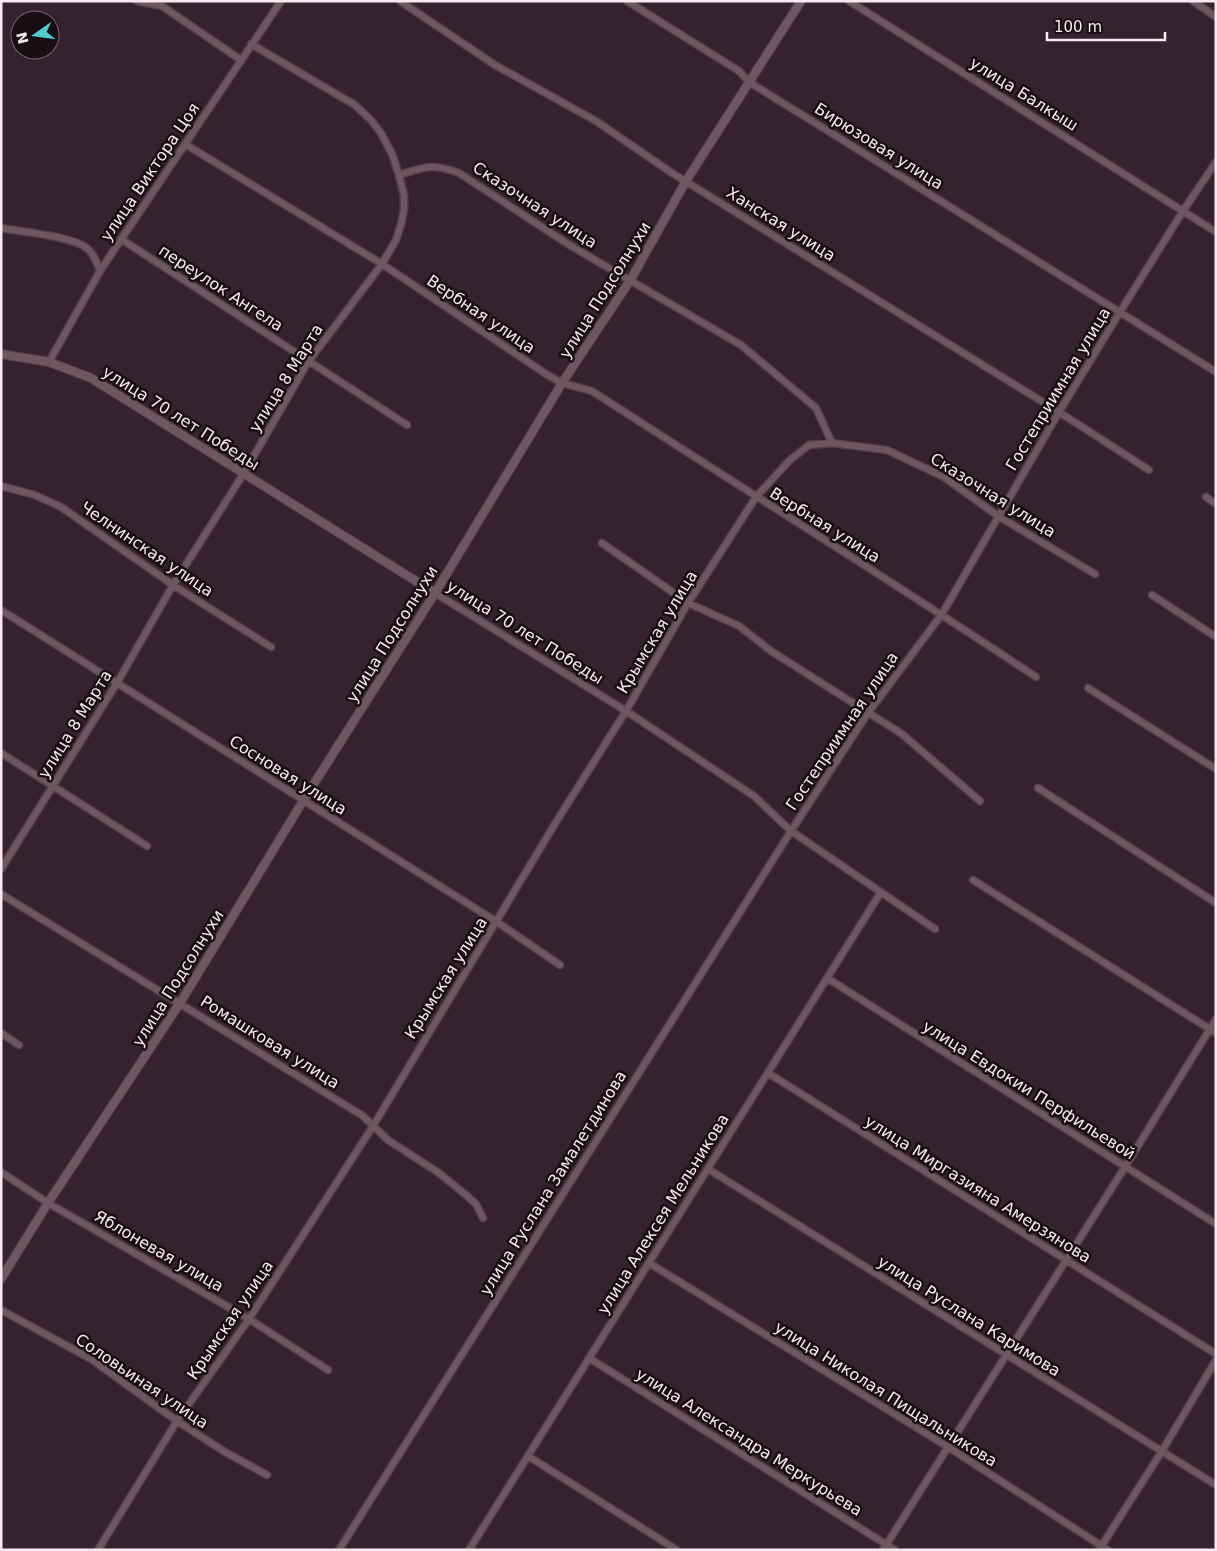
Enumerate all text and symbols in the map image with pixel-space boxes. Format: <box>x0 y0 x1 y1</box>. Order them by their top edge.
north arrow <box>10 10 60 60</box>
scale bar <box>1047 10 1164 42</box>
text: 100 m <box>1054 18 1102 36</box>
text: N <box>13 31 32 46</box>
street label: улица Балкыш <box>966 53 1082 135</box>
street label: улица Виктора Цоя <box>97 99 203 245</box>
street label: Бирюзовая улица <box>811 99 947 193</box>
street label: Сказочная улица <box>469 158 601 252</box>
street label: Ханская улица <box>723 183 839 265</box>
street label: улица Подсолнухи <box>555 218 655 362</box>
street label: переулок Ангела <box>155 241 287 335</box>
street label: Вербная улица <box>423 271 539 357</box>
street label: Гостеприимная улица <box>1002 304 1114 474</box>
street label: улица 8 Марта <box>245 320 327 436</box>
street label: улица 70 лет Победы <box>99 362 263 474</box>
street label: Сказочная улица <box>927 449 1059 541</box>
street label: Вербная улица <box>766 483 884 567</box>
street label: Челнинская улица <box>77 497 217 601</box>
street label: улица Подсолнухи <box>342 562 442 706</box>
street label: Крымская улица <box>613 567 701 697</box>
street label: улица 70 лет Победы <box>443 576 607 688</box>
street label: Гостеприимная улица <box>782 648 902 814</box>
street label: улица 8 Марта <box>34 666 116 782</box>
street label: Сосновая улица <box>226 731 350 819</box>
street label: улица Подсолнухи <box>128 906 228 1050</box>
street label: Крымская улица <box>401 914 491 1042</box>
street label: Ромашковая улица <box>197 992 343 1092</box>
street label: улица Евдокии Перфильевой <box>919 1016 1139 1164</box>
street label: улица Руслана Замалетдинова <box>476 1067 630 1299</box>
street label: улица Алексея Мельникова <box>593 1110 733 1318</box>
street label: улица Миргазияна Амерзянова <box>861 1111 1095 1267</box>
street label: Яблоневая улица <box>91 1206 227 1296</box>
street label: улица Руслана Каримова <box>874 1252 1064 1380</box>
street label: Крымская улица <box>183 1257 277 1383</box>
street label: улица Николая Пищальникова <box>771 1317 1001 1471</box>
street label: Соловьиная улица <box>72 1330 212 1432</box>
street label: улица Александра Меркурьева <box>632 1364 866 1520</box>

